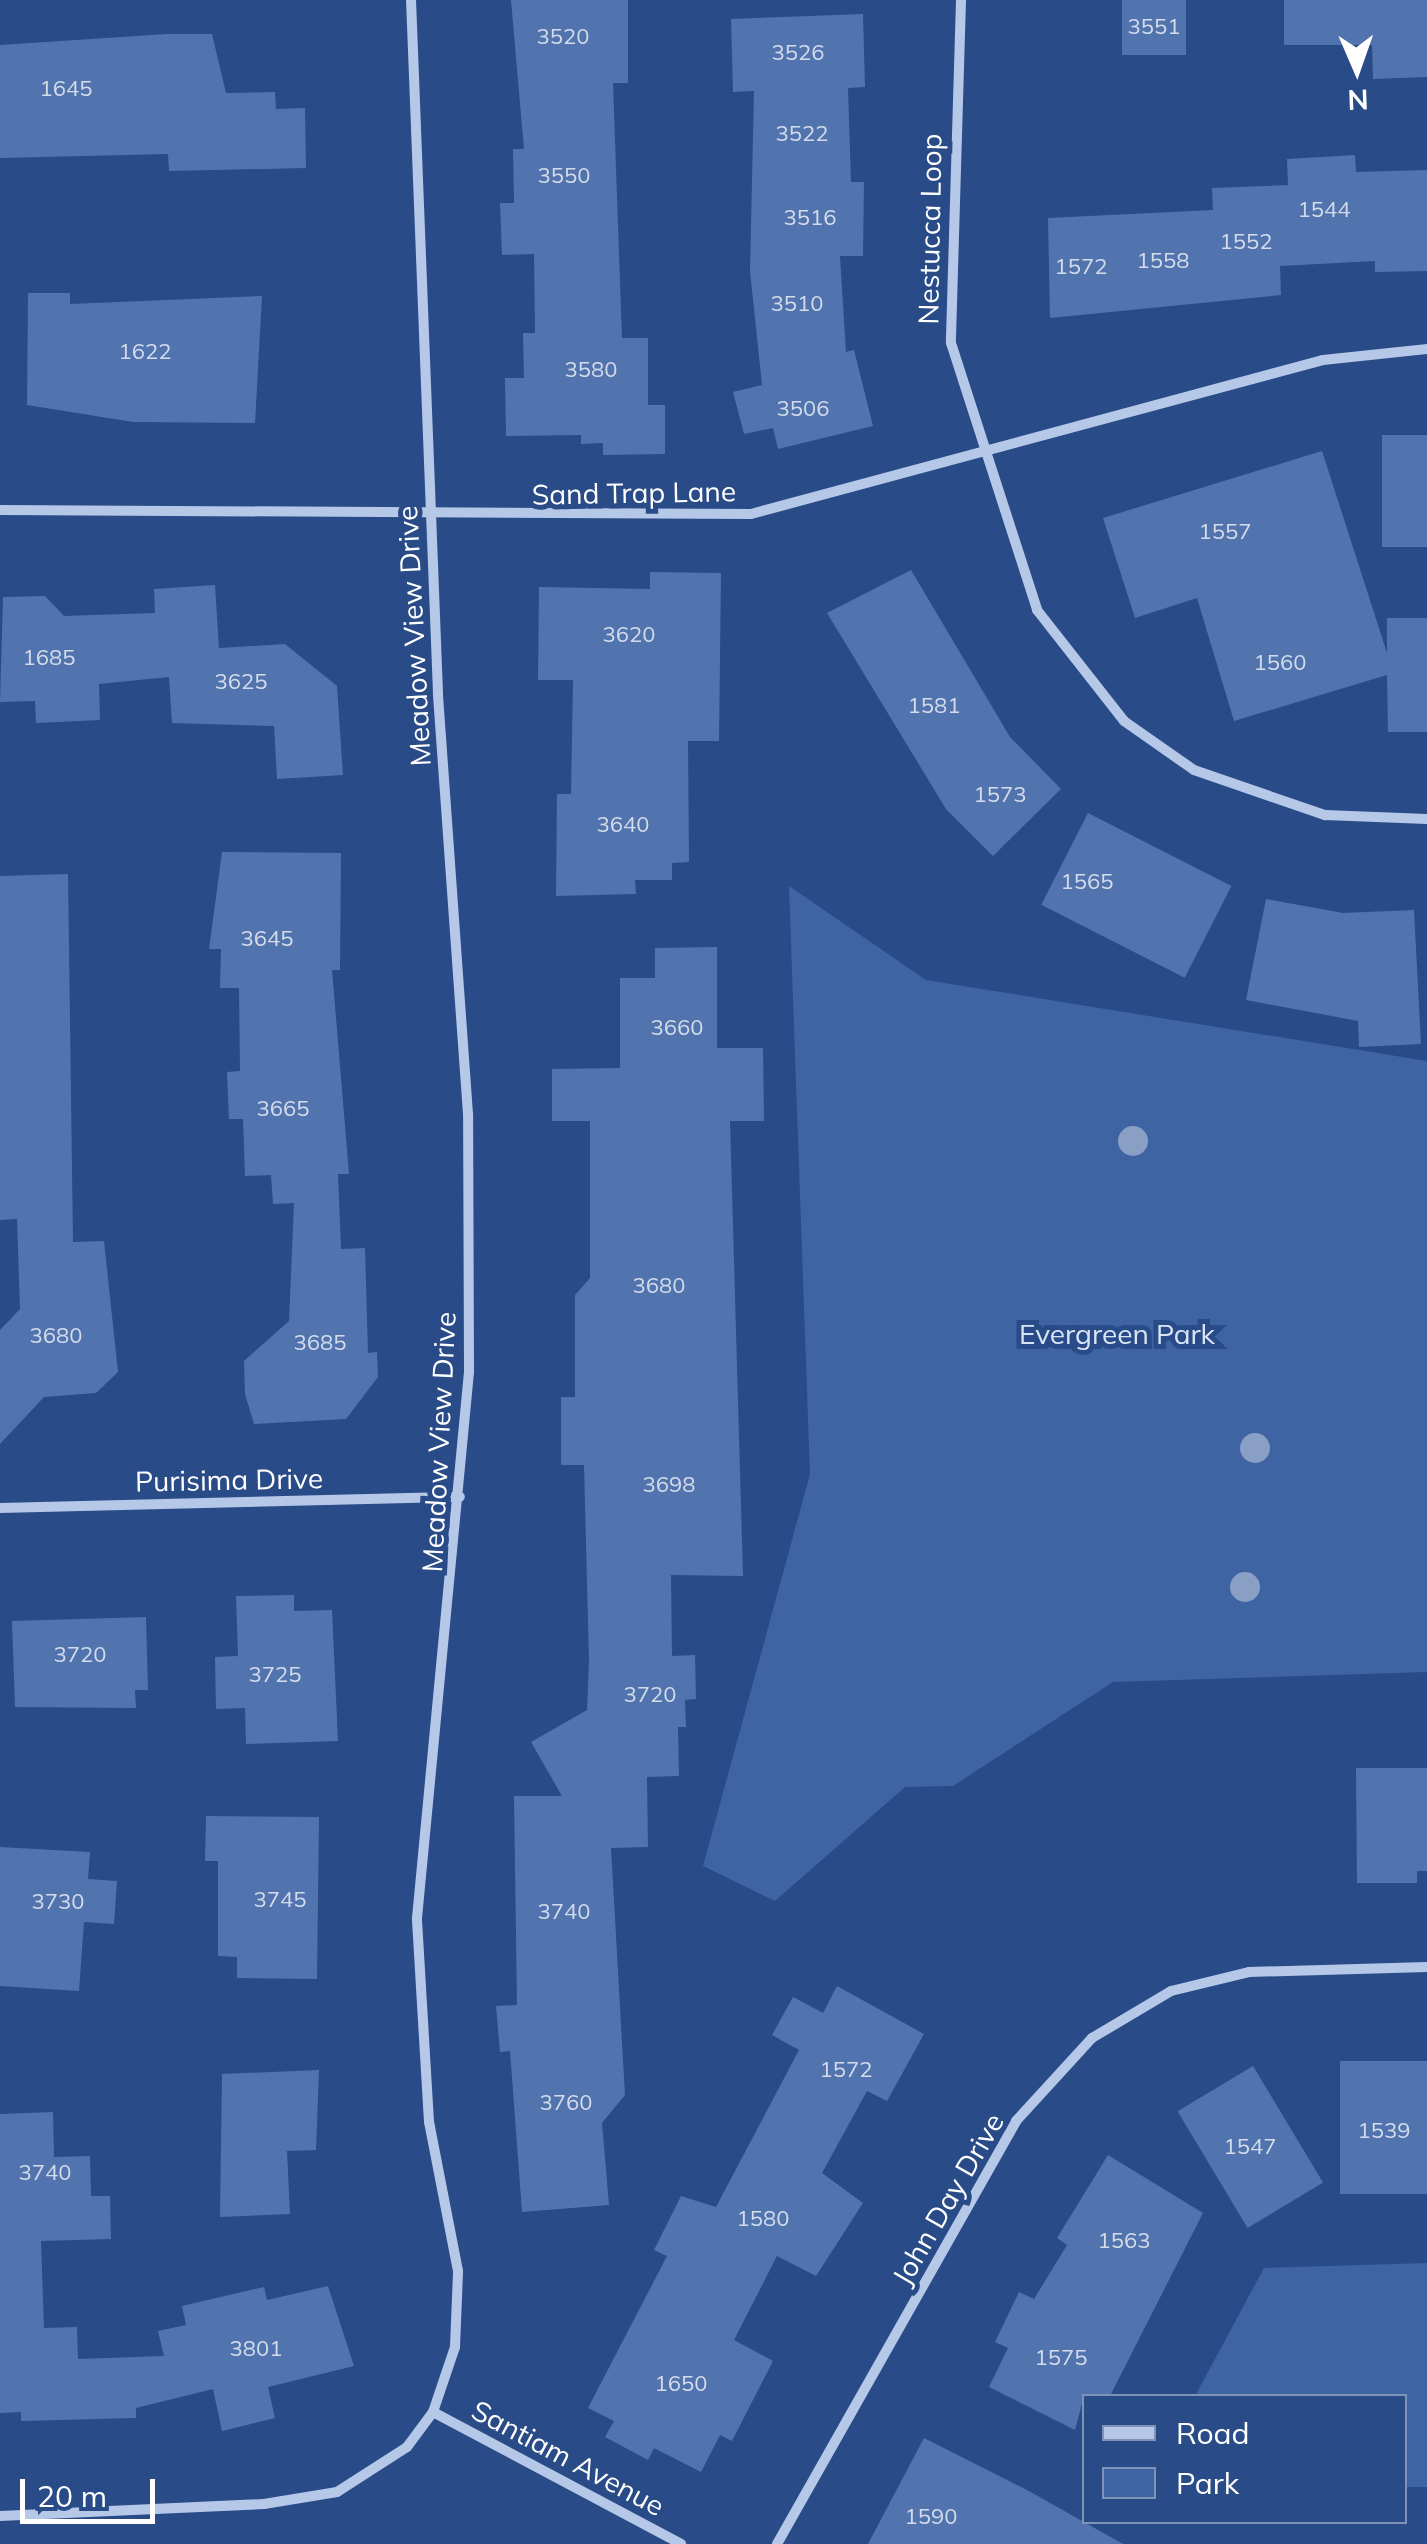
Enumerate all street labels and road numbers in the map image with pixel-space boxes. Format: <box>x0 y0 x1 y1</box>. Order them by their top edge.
street label: Nestucca Loop <box>912 133 948 325</box>
street label: Sand Trap Lane <box>532 474 736 512</box>
street label: Meadow View Drive <box>390 505 438 767</box>
street label: Meadow View Drive <box>415 1311 463 1573</box>
street label: Purisima Drive <box>135 1462 323 1498</box>
street label: John Day Drive <box>885 2107 1011 2291</box>
street label: Santiam Avenue <box>466 2393 670 2523</box>

